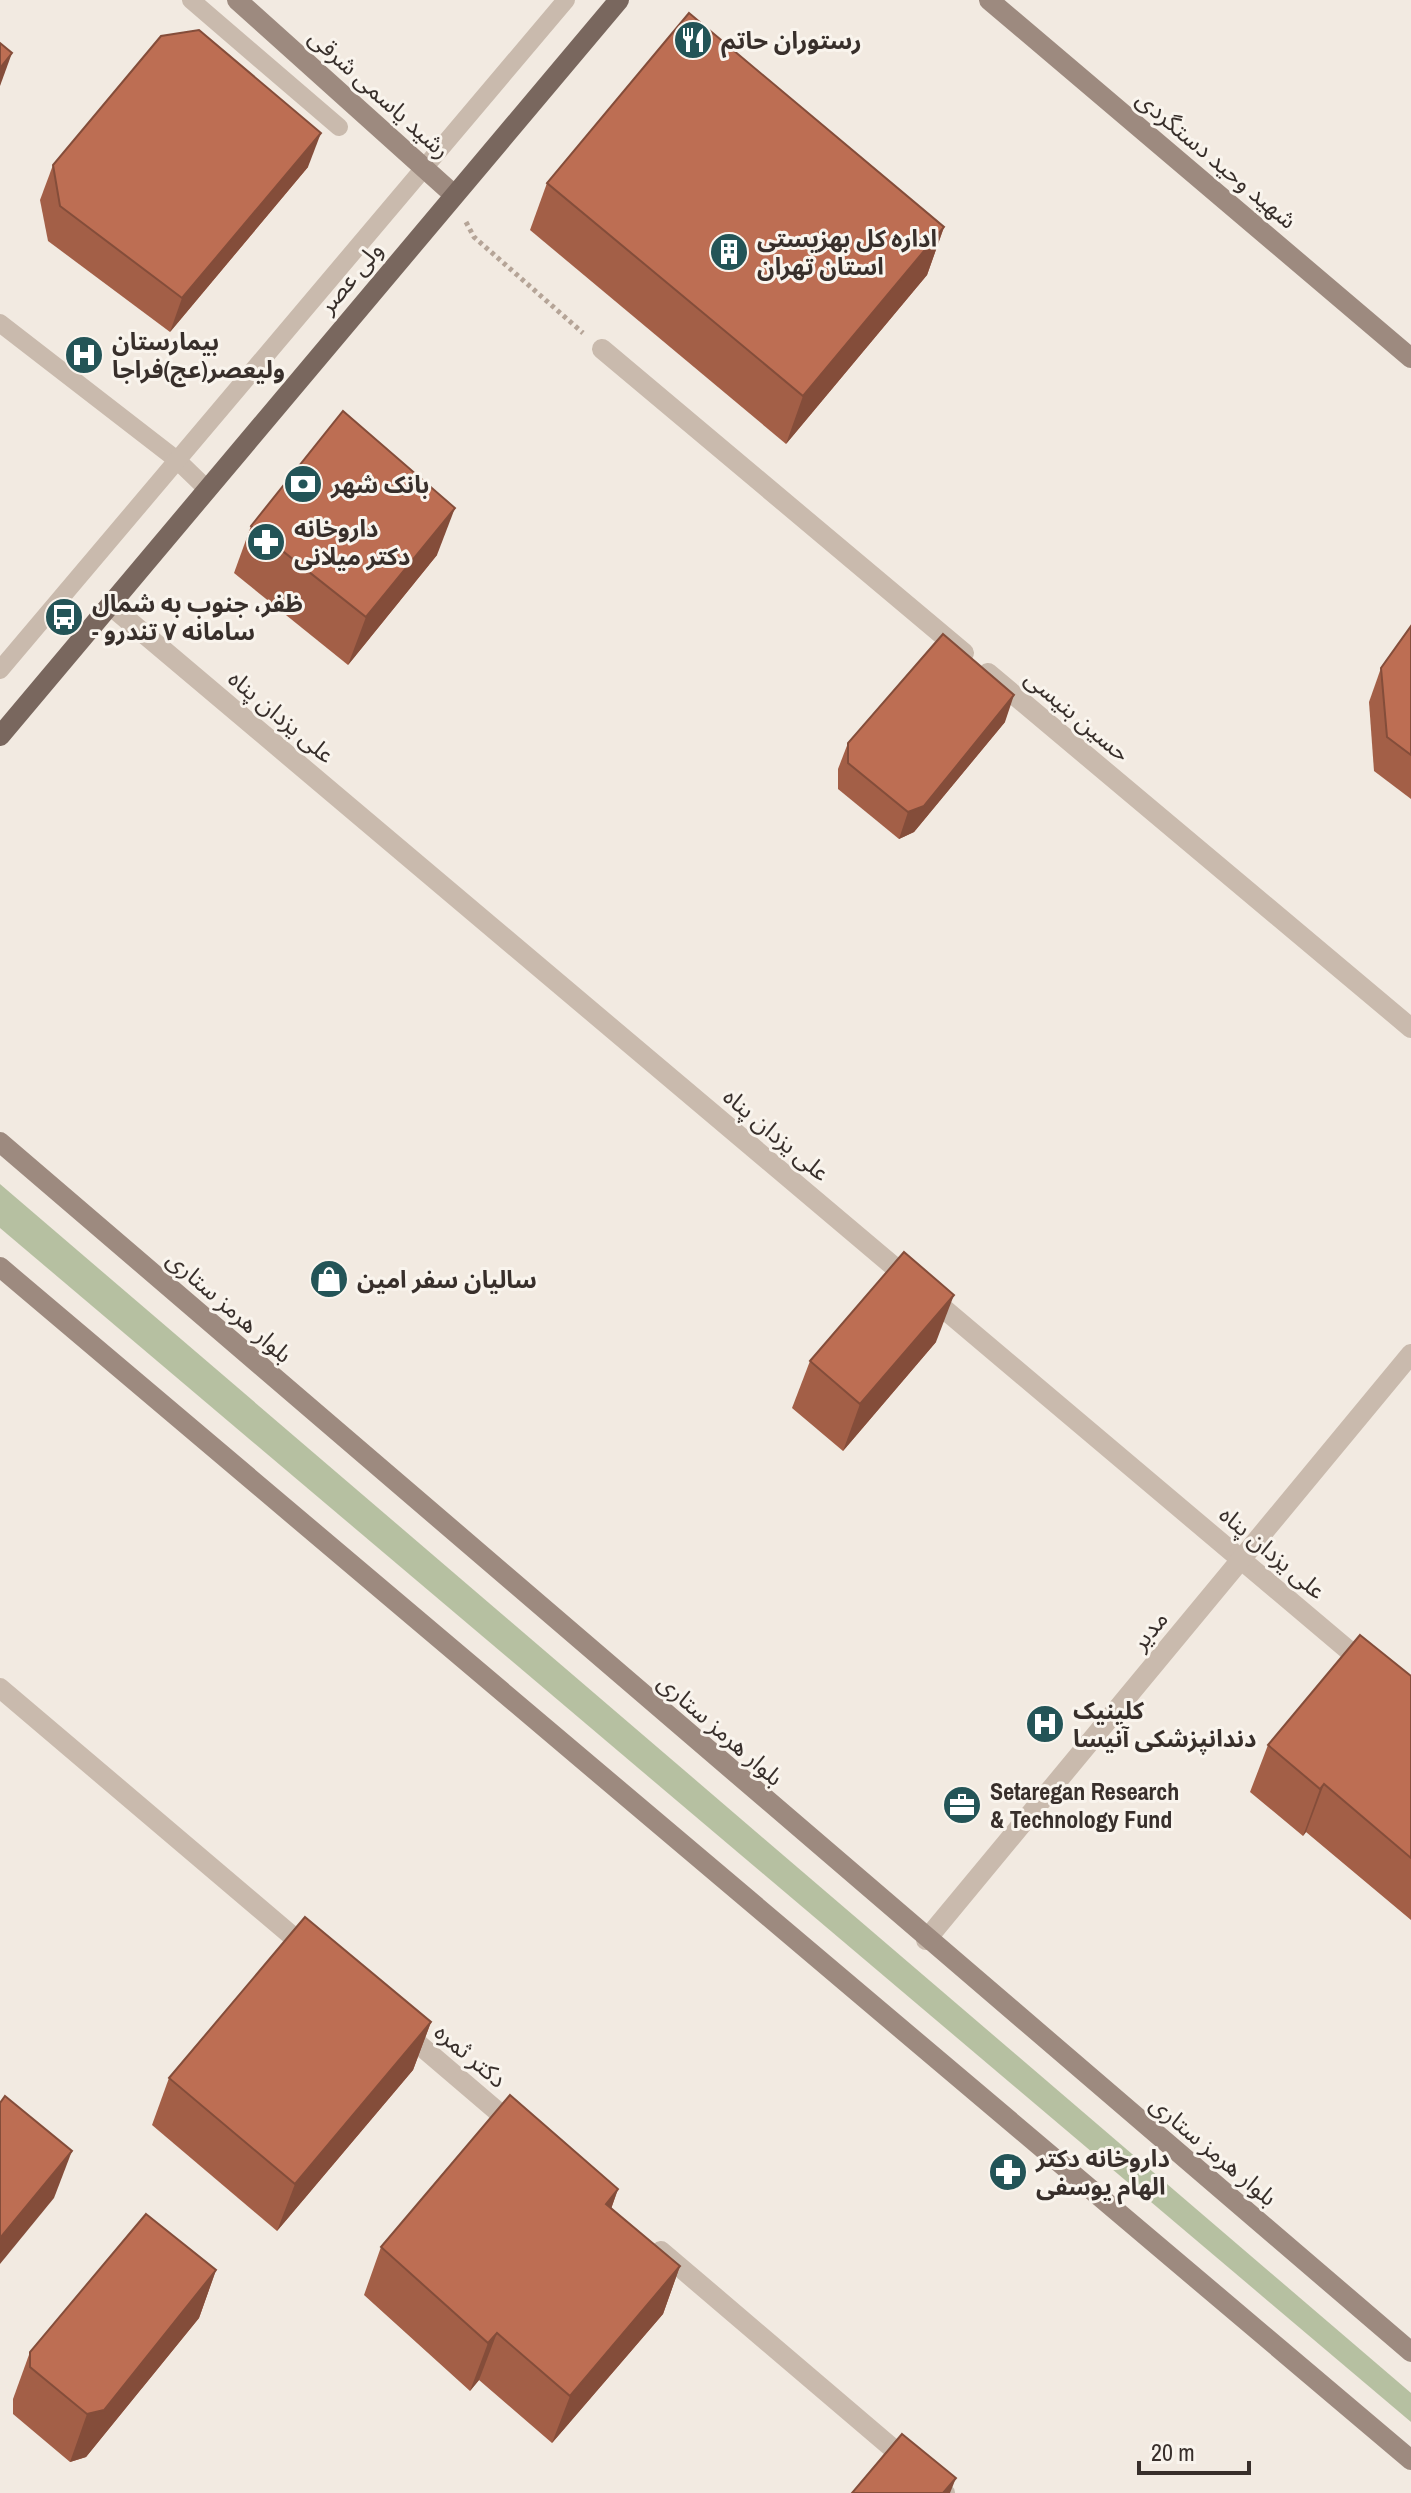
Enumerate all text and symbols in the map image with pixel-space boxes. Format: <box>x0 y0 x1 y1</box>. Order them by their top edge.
restaurant icon: رستوران حاتم <box>672 19 714 61</box>
street label: رشید یاسمی شرقی <box>302 21 458 165</box>
place label: رستوران حاتم <box>721 24 862 58</box>
street label: شهید وحید دستگردی <box>1130 82 1304 236</box>
place label: اداره کل بهزیستی استان تهران <box>757 222 937 282</box>
building icon: اداره کل بهزیستی استان تهران <box>708 231 750 273</box>
street label: ولی عصر <box>310 234 389 320</box>
place label: بیمارستان ولیعصر(عج)فراجا <box>112 325 285 388</box>
hospital icon: بیمارستان ولیعصر(عج)فراجا <box>63 334 105 376</box>
bank icon: بانک شهر <box>282 463 324 505</box>
place label: بانک شهر <box>330 468 429 500</box>
place label: داروخانه دکتر میلانی <box>294 512 410 572</box>
pharmacy icon: داروخانه دکتر میلانی <box>245 521 287 563</box>
place label: ظفر، جنوب به شمال - سامانه ۷ تندرو <box>92 587 303 647</box>
bus stop icon: ظفر، جنوب به شمال - سامانه ۷ تندرو <box>43 596 85 638</box>
street label: علی یزدان پناه <box>222 662 342 770</box>
street label: حسین بنیسی <box>1019 662 1137 768</box>
street label: علی یزدان پناه <box>717 1080 837 1188</box>
street label: بلوار هرمز ستاری <box>160 1243 300 1369</box>
shop icon: سالیان سفر امین <box>308 1258 350 1300</box>
place label: سالیان سفر امین <box>357 1263 537 1295</box>
street label: علی یزدان پناه <box>1213 1498 1333 1606</box>
street label: مدیر <box>1123 1604 1175 1657</box>
street label: بلوار هرمز ستاری <box>651 1666 791 1792</box>
place label: کلینیک دندانپزشکی آنیسا <box>1073 1694 1256 1755</box>
hospital icon: کلینیک دندانپزشکی آنیسا <box>1024 1703 1066 1745</box>
place label: Setaregan Research & Technology Fund <box>990 1775 1179 1835</box>
office icon: Setaregan Research & Technology Fund <box>941 1784 983 1826</box>
street label: دکتر ثمره <box>428 2016 514 2094</box>
street label: بلوار هرمز ستاری <box>1144 2087 1284 2213</box>
place label: داروخانه دکتر الهام یوسفی <box>1035 2142 1170 2205</box>
pharmacy icon: داروخانه دکتر الهام یوسفی <box>987 2151 1029 2193</box>
scale bar <box>1139 2425 1249 2475</box>
text: 20 m <box>1151 2436 1195 2468</box>

